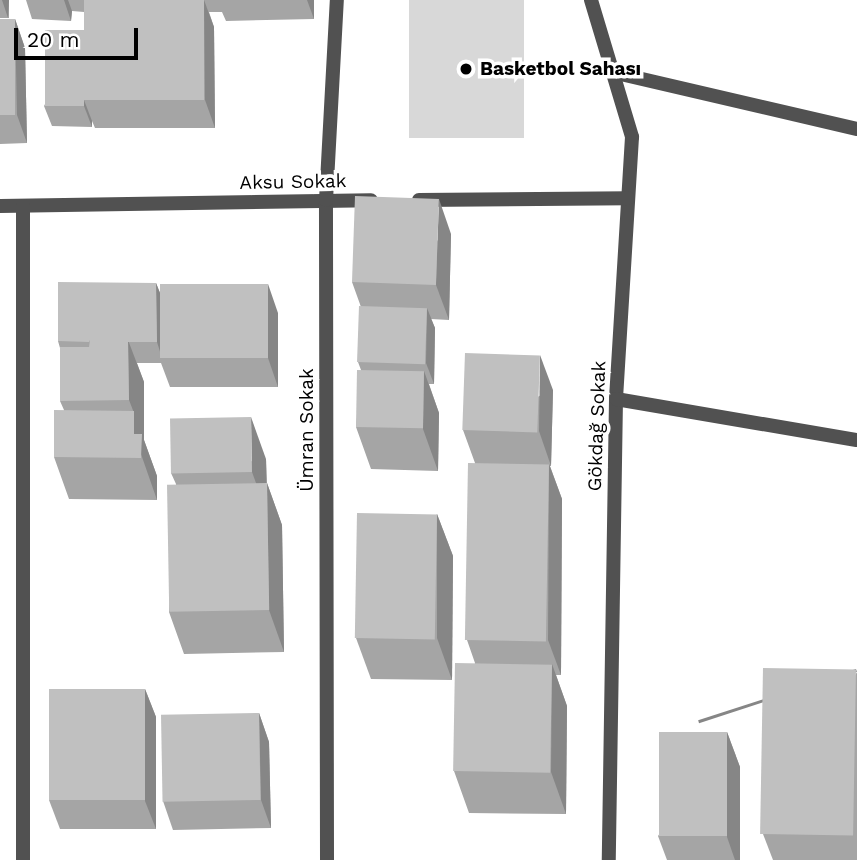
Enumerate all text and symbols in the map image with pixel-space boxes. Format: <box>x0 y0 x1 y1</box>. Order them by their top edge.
scale bar <box>18 14 142 58</box>
text: 20 m <box>27 27 79 52</box>
place label: Basketbol Sahası <box>480 58 641 80</box>
marker: Basketbol Sahası <box>458 61 474 77</box>
street label: Aksu Sokak <box>239 170 347 194</box>
street label: Gökdağ Sokak <box>583 360 611 492</box>
street label: Ümran Sokak <box>296 368 318 492</box>

